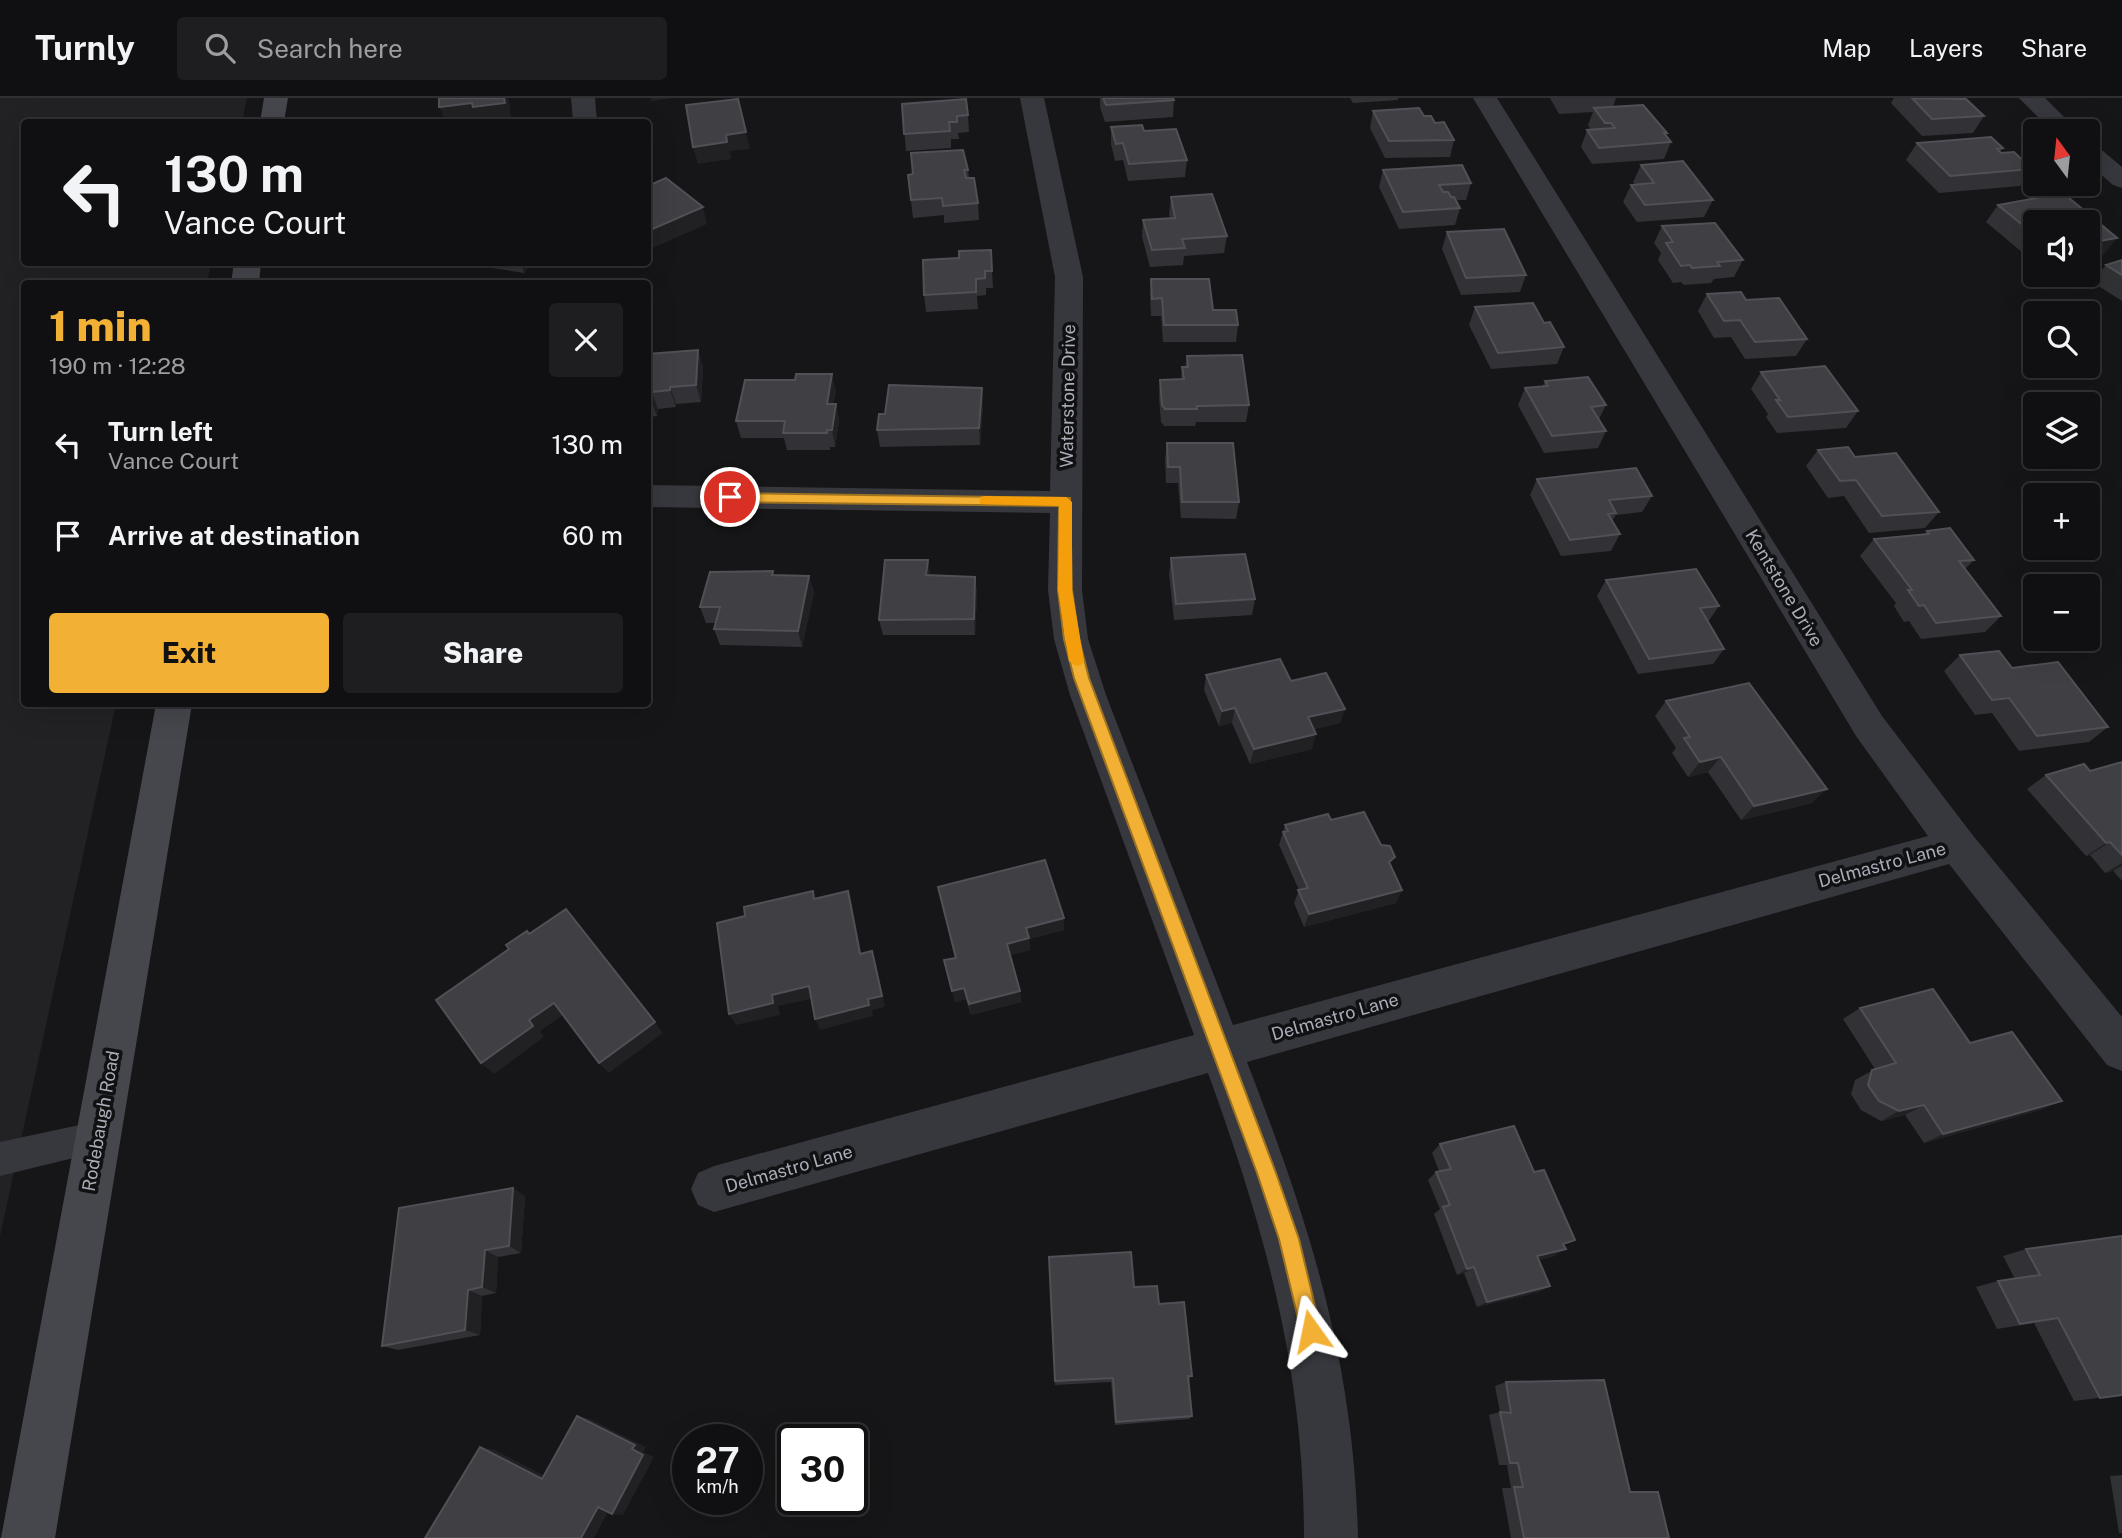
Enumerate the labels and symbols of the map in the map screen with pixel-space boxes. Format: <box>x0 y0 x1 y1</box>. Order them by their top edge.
north arrow <box>2023 119 2100 196</box>
street label: Waterstone Drive <box>1056 324 1079 468</box>
pin <box>700 467 760 527</box>
street label: Kentstone Drive <box>1741 525 1828 650</box>
street label: Delmastro Lane <box>1816 837 1948 892</box>
street label: Delmastro Lane <box>1269 988 1401 1045</box>
street label: Rodebaugh Road <box>78 1049 123 1193</box>
street label: Delmastro Lane <box>723 1140 855 1197</box>
position arrow <box>1274 1294 1348 1368</box>
speed limit sign: 30 <box>777 1424 868 1515</box>

